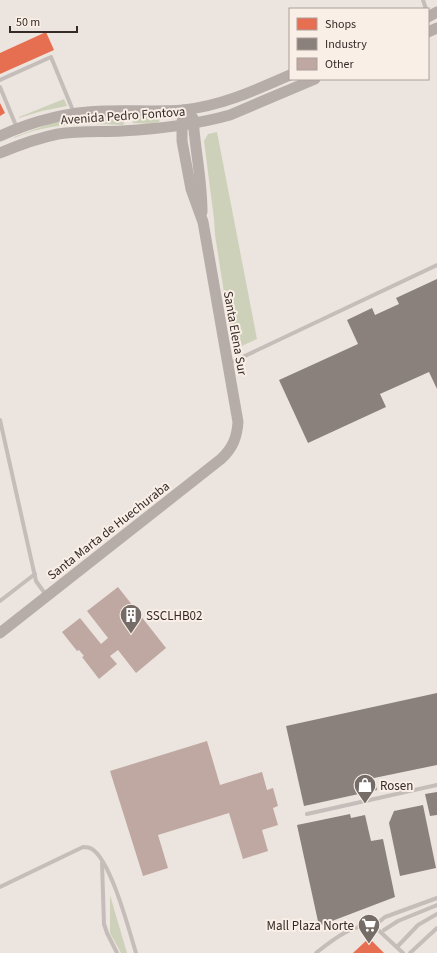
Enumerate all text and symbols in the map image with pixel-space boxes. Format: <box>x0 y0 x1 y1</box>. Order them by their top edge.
scale bar <box>10 8 77 34</box>
legend <box>289 8 429 80</box>
text: 50 m <box>16 14 40 31</box>
text: Shops <box>325 16 356 33</box>
text: Industry <box>325 36 367 53</box>
text: Other <box>325 56 355 73</box>
street label: Avenida Pedro Fontova <box>60 103 186 129</box>
street label: Santa Elena Sur <box>219 290 251 377</box>
street label: Santa Marta de Huechuraba <box>44 477 173 584</box>
building icon: SSCLHB02 <box>118 602 144 635</box>
place label: SSCLHB02 <box>146 607 203 625</box>
shop icon: Rosen <box>352 772 378 805</box>
place label: Rosen <box>380 777 413 795</box>
supermarket icon: Mall Plaza Norte <box>356 912 382 945</box>
place label: Mall Plaza Norte <box>267 917 354 935</box>

